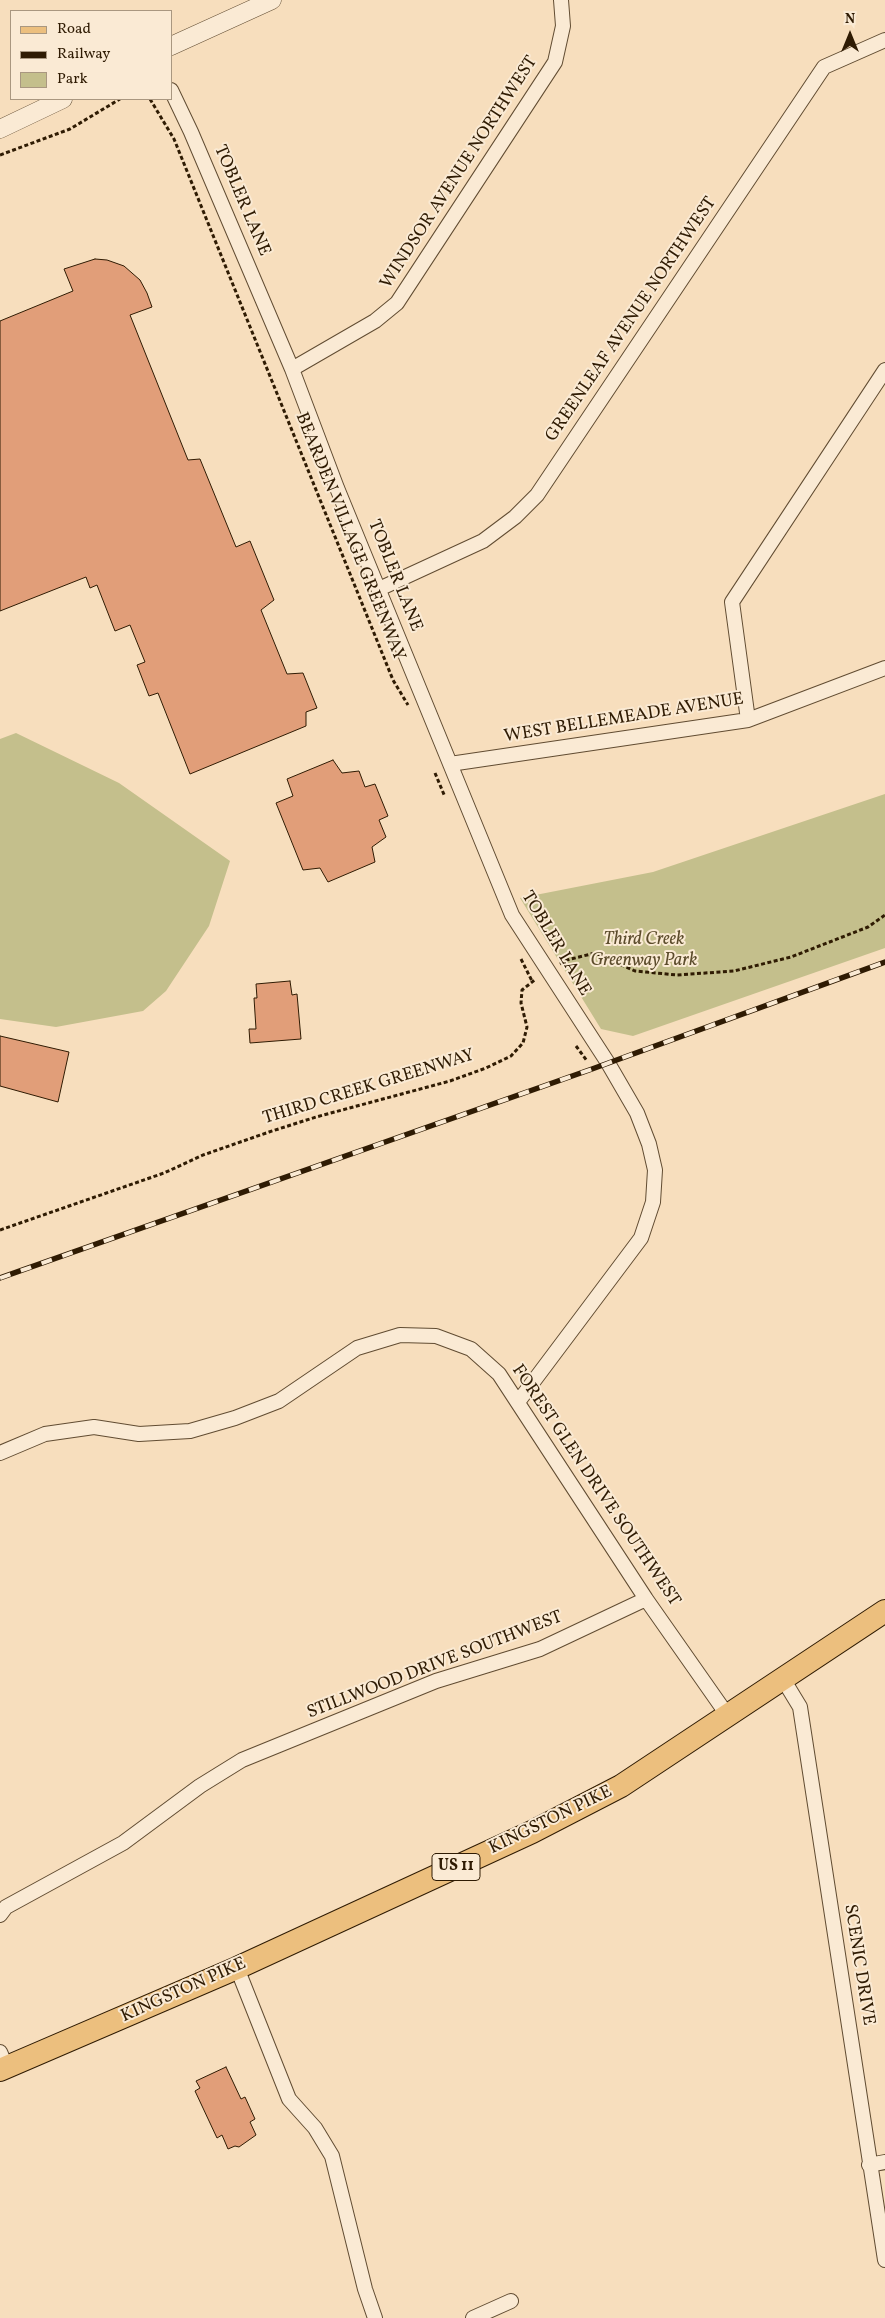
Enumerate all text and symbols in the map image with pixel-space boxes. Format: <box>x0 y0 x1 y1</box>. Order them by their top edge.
legend <box>10 10 172 100</box>
north arrow <box>825 10 875 60</box>
text: N <box>845 10 855 29</box>
text: Road <box>57 19 91 40</box>
text: Railway <box>57 44 110 65</box>
street label: WINDSOR AVENUE NORTHWEST <box>377 53 543 293</box>
text: Park <box>57 69 88 90</box>
street label: TOBLER LANE <box>208 142 274 260</box>
street label: GREENLEAF AVENUE NORTHWEST <box>542 194 722 446</box>
street label: BEARDEN VILLAGE GREENWAY <box>289 410 409 664</box>
street label: TOBLER LANE <box>362 517 426 635</box>
street label: WEST BELLEMEADE AVENUE <box>503 689 745 749</box>
street label: TOBLER LANE <box>515 888 595 1000</box>
park label: Third Creek Greenway Park <box>591 930 697 972</box>
street label: THIRD CREEK GREENWAY <box>261 1046 477 1130</box>
street label: FOREST GLEN DRIVE SOUTHWEST <box>506 1361 684 1611</box>
street label: STILLWOOD DRIVE SOUTHWEST <box>304 1607 566 1725</box>
street label: KINGSTON PIKE <box>486 1782 616 1860</box>
road number: US 11 <box>432 1854 480 1880</box>
street label: SCENIC DRIVE <box>838 1903 878 2027</box>
street label: KINGSTON PIKE <box>118 1954 250 2028</box>

